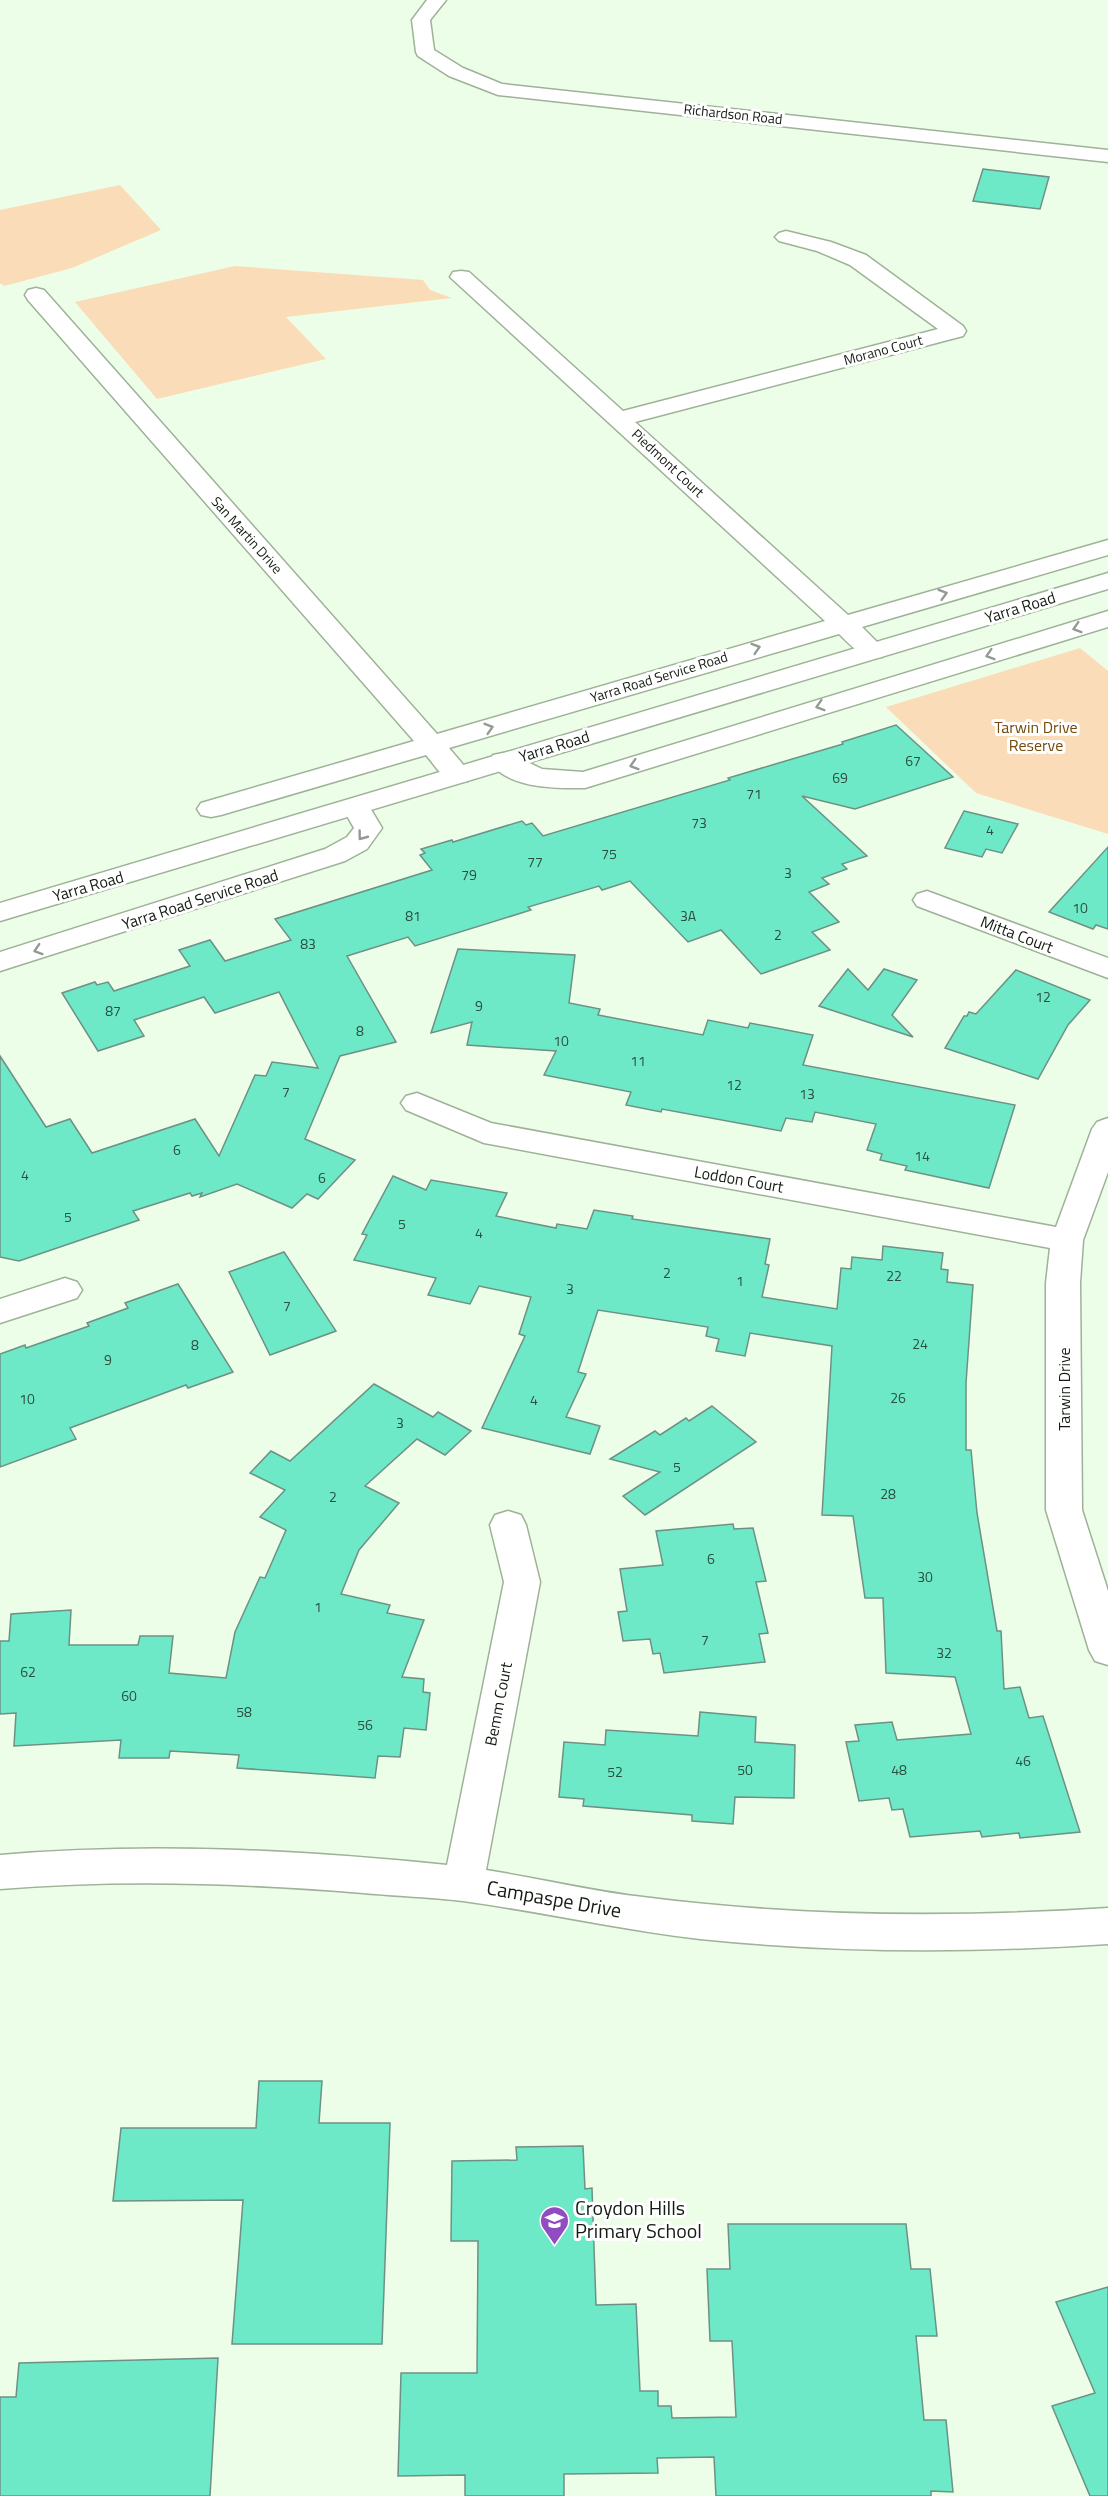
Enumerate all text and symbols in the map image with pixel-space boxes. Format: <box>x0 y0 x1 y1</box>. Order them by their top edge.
street label: Richardson Road <box>683 98 783 129</box>
street label: Morano Court <box>841 329 925 370</box>
street label: Piedmont Court <box>627 423 709 502</box>
street label: San Martin Drive <box>207 491 288 578</box>
street label: Yarra Road <box>982 585 1058 629</box>
one-way arrow <box>938 589 948 601</box>
one-way arrow <box>1072 621 1083 633</box>
one-way arrow <box>750 643 761 655</box>
street label: Yarra Road Service Road <box>588 646 730 707</box>
one-way arrow <box>985 648 996 660</box>
one-way arrow <box>815 699 826 712</box>
park label: Tarwin Drive Reserve <box>994 715 1078 757</box>
one-way arrow <box>483 723 494 735</box>
street label: Yarra Road <box>516 724 592 768</box>
house number: 67 <box>905 750 921 771</box>
one-way arrow <box>629 758 640 770</box>
house number: 69 <box>832 767 848 788</box>
house number: 71 <box>746 783 762 804</box>
house number: 73 <box>691 812 707 833</box>
house number: 4 <box>986 819 994 840</box>
one-way arrow <box>358 829 369 840</box>
house number: 75 <box>601 843 617 864</box>
house number: 77 <box>527 851 543 872</box>
street label: Yarra Road Service Road <box>119 862 281 936</box>
house number: 3 <box>784 862 792 883</box>
street label: Yarra Road <box>50 864 126 908</box>
house number: 79 <box>461 864 477 885</box>
house number: 10 <box>1072 897 1088 918</box>
house number: 81 <box>405 905 421 926</box>
house number: 3A <box>680 905 697 926</box>
street label: Mitta Court <box>977 909 1057 959</box>
house number: 2 <box>774 924 782 945</box>
house number: 83 <box>300 933 316 954</box>
one-way arrow <box>33 943 44 956</box>
house number: 12 <box>1035 986 1051 1007</box>
house number: 9 <box>475 995 483 1016</box>
house number: 87 <box>105 1000 121 1021</box>
house number: 8 <box>356 1020 364 1041</box>
house number: 10 <box>553 1030 569 1051</box>
house number: 11 <box>630 1050 646 1071</box>
house number: 12 <box>726 1074 742 1095</box>
house number: 7 <box>282 1081 290 1102</box>
house number: 13 <box>799 1083 815 1104</box>
house number: 6 <box>173 1139 181 1160</box>
house number: 14 <box>914 1145 930 1166</box>
street label: Loddon Court <box>693 1159 786 1199</box>
house number: 4 <box>21 1164 29 1185</box>
house number: 6 <box>318 1167 326 1188</box>
house number: 5 <box>64 1206 72 1227</box>
house number: 5 <box>398 1213 406 1234</box>
house number: 4 <box>475 1222 483 1243</box>
house number: 2 <box>663 1262 671 1283</box>
house number: 22 <box>886 1265 902 1286</box>
house number: 1 <box>736 1270 744 1291</box>
house number: 3 <box>566 1278 574 1299</box>
house number: 7 <box>283 1295 291 1316</box>
house number: 24 <box>912 1333 928 1354</box>
house number: 8 <box>191 1334 199 1355</box>
street label: Tarwin Drive <box>1052 1347 1076 1431</box>
house number: 9 <box>104 1349 112 1370</box>
house number: 26 <box>890 1387 906 1408</box>
house number: 10 <box>19 1388 35 1409</box>
house number: 4 <box>530 1389 538 1410</box>
house number: 3 <box>396 1412 404 1433</box>
house number: 5 <box>673 1456 681 1477</box>
house number: 28 <box>880 1483 896 1504</box>
house number: 2 <box>329 1486 337 1507</box>
house number: 6 <box>707 1548 715 1569</box>
house number: 30 <box>917 1566 933 1587</box>
house number: 1 <box>314 1596 322 1617</box>
house number: 7 <box>701 1629 709 1650</box>
house number: 32 <box>936 1642 952 1663</box>
street label: Bemm Court <box>478 1660 518 1748</box>
house number: 62 <box>20 1661 36 1682</box>
house number: 60 <box>121 1685 137 1706</box>
house number: 58 <box>236 1701 252 1722</box>
house number: 56 <box>357 1714 373 1735</box>
house number: 46 <box>1015 1750 1031 1771</box>
house number: 50 <box>737 1759 753 1780</box>
house number: 48 <box>891 1759 907 1780</box>
house number: 52 <box>607 1761 623 1782</box>
street label: Campaspe Drive <box>484 1871 624 1926</box>
place label: Croydon Hills Primary School <box>575 2192 702 2246</box>
school or university icon: Croydon Hills Primary School <box>538 2204 570 2246</box>

